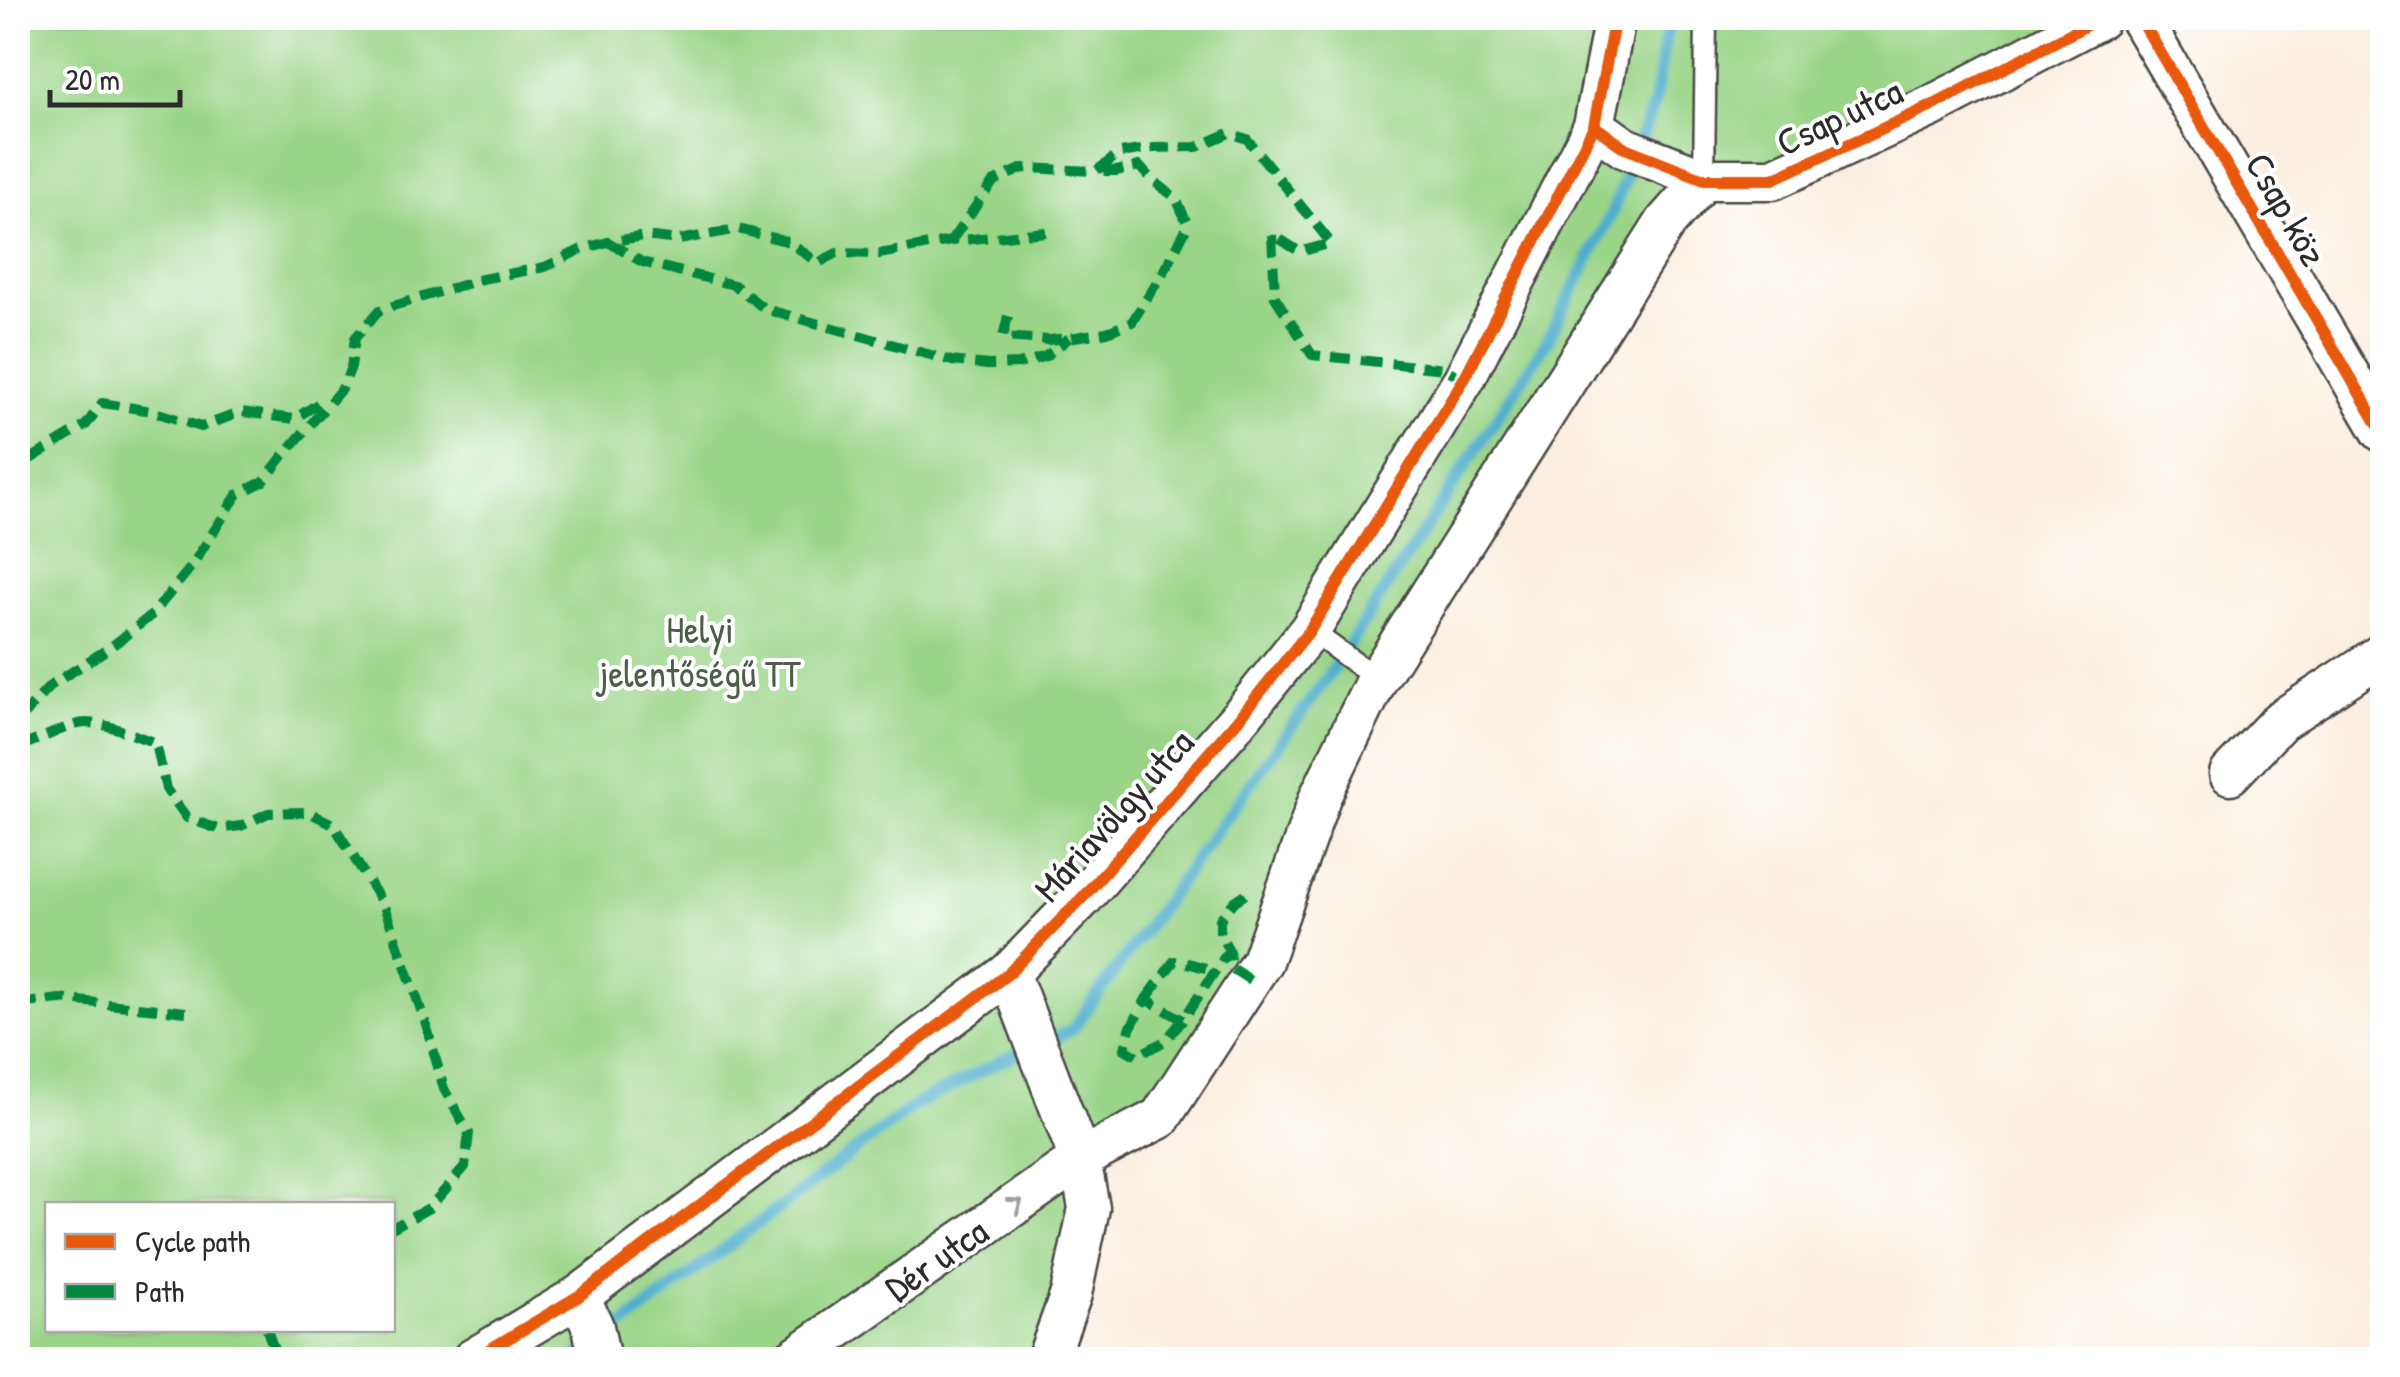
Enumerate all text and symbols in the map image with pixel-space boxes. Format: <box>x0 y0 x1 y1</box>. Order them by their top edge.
scale bar <box>50 45 180 107</box>
text: 20 m <box>65 59 120 99</box>
street label: Csap utca <box>1768 64 1910 168</box>
street label: Csap köz <box>2234 143 2340 275</box>
park label: Helyi jelentőségű TT <box>595 603 802 699</box>
street label: Máriavölgy utca <box>1021 717 1205 913</box>
one-way arrow <box>1004 1198 1023 1216</box>
legend <box>45 1202 395 1332</box>
street label: Dér utca <box>874 1205 998 1313</box>
text: Cycle path <box>135 1221 250 1261</box>
text: Path <box>135 1271 184 1311</box>

